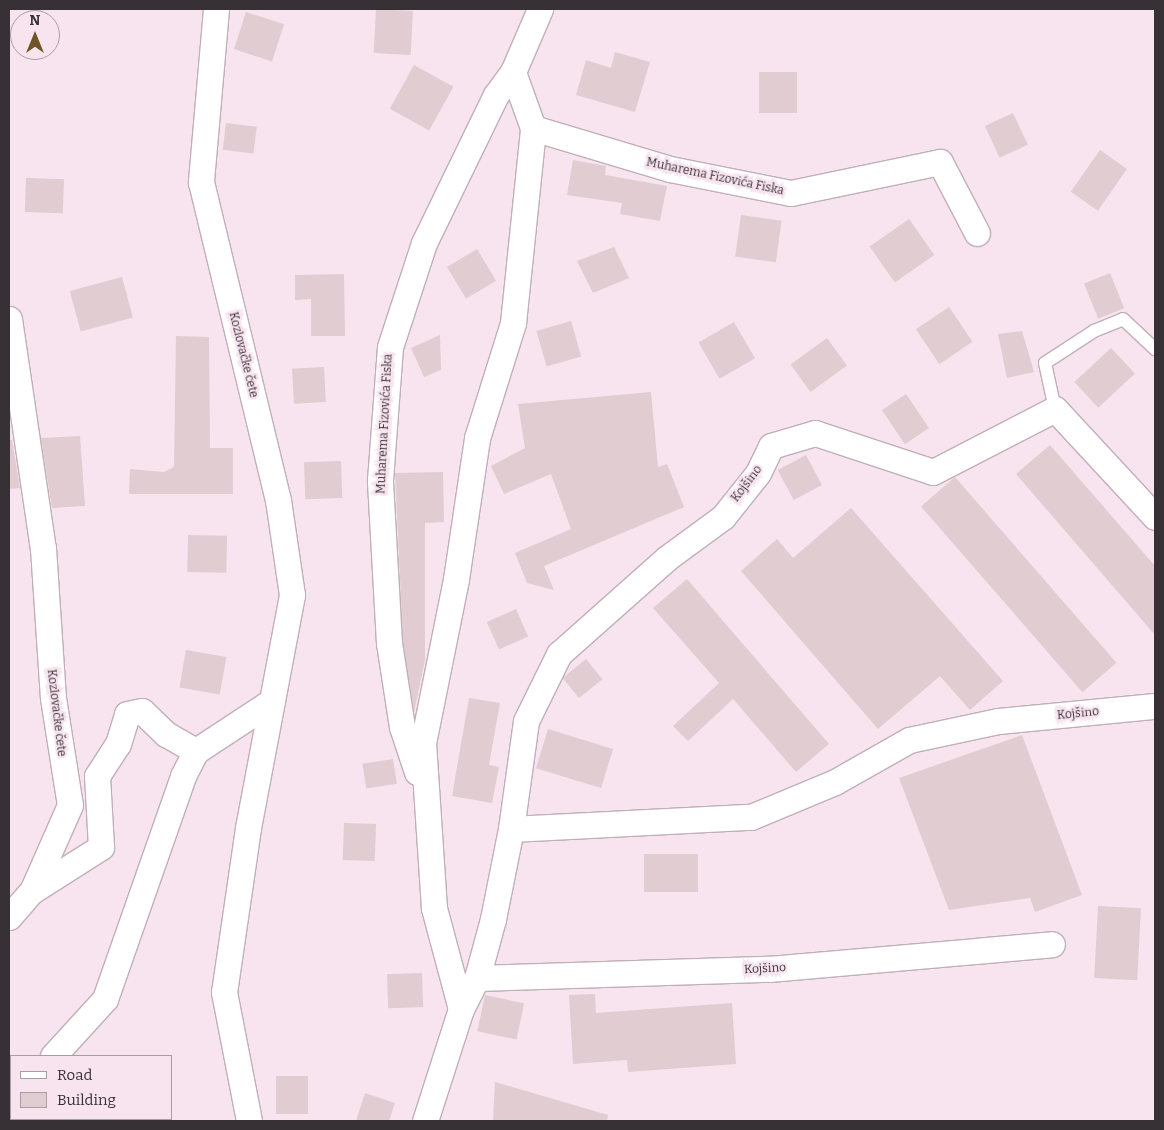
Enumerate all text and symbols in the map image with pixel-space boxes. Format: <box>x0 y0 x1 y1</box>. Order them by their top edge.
north arrow <box>10 10 60 60</box>
text: N <box>30 12 40 29</box>
street label: Muharema Fizovića Fiska <box>645 155 785 199</box>
street label: Kozlovačke čete <box>225 311 261 399</box>
street label: Muharema Fizovića Fiska <box>374 354 396 494</box>
street label: Kojšino <box>729 463 765 505</box>
street label: Kozlovačke čete <box>43 668 69 758</box>
street label: Kojšino <box>1056 705 1100 723</box>
street label: Kojšino <box>744 961 786 977</box>
legend <box>10 1055 172 1120</box>
text: Road <box>57 1066 92 1084</box>
text: Building <box>57 1091 116 1109</box>

